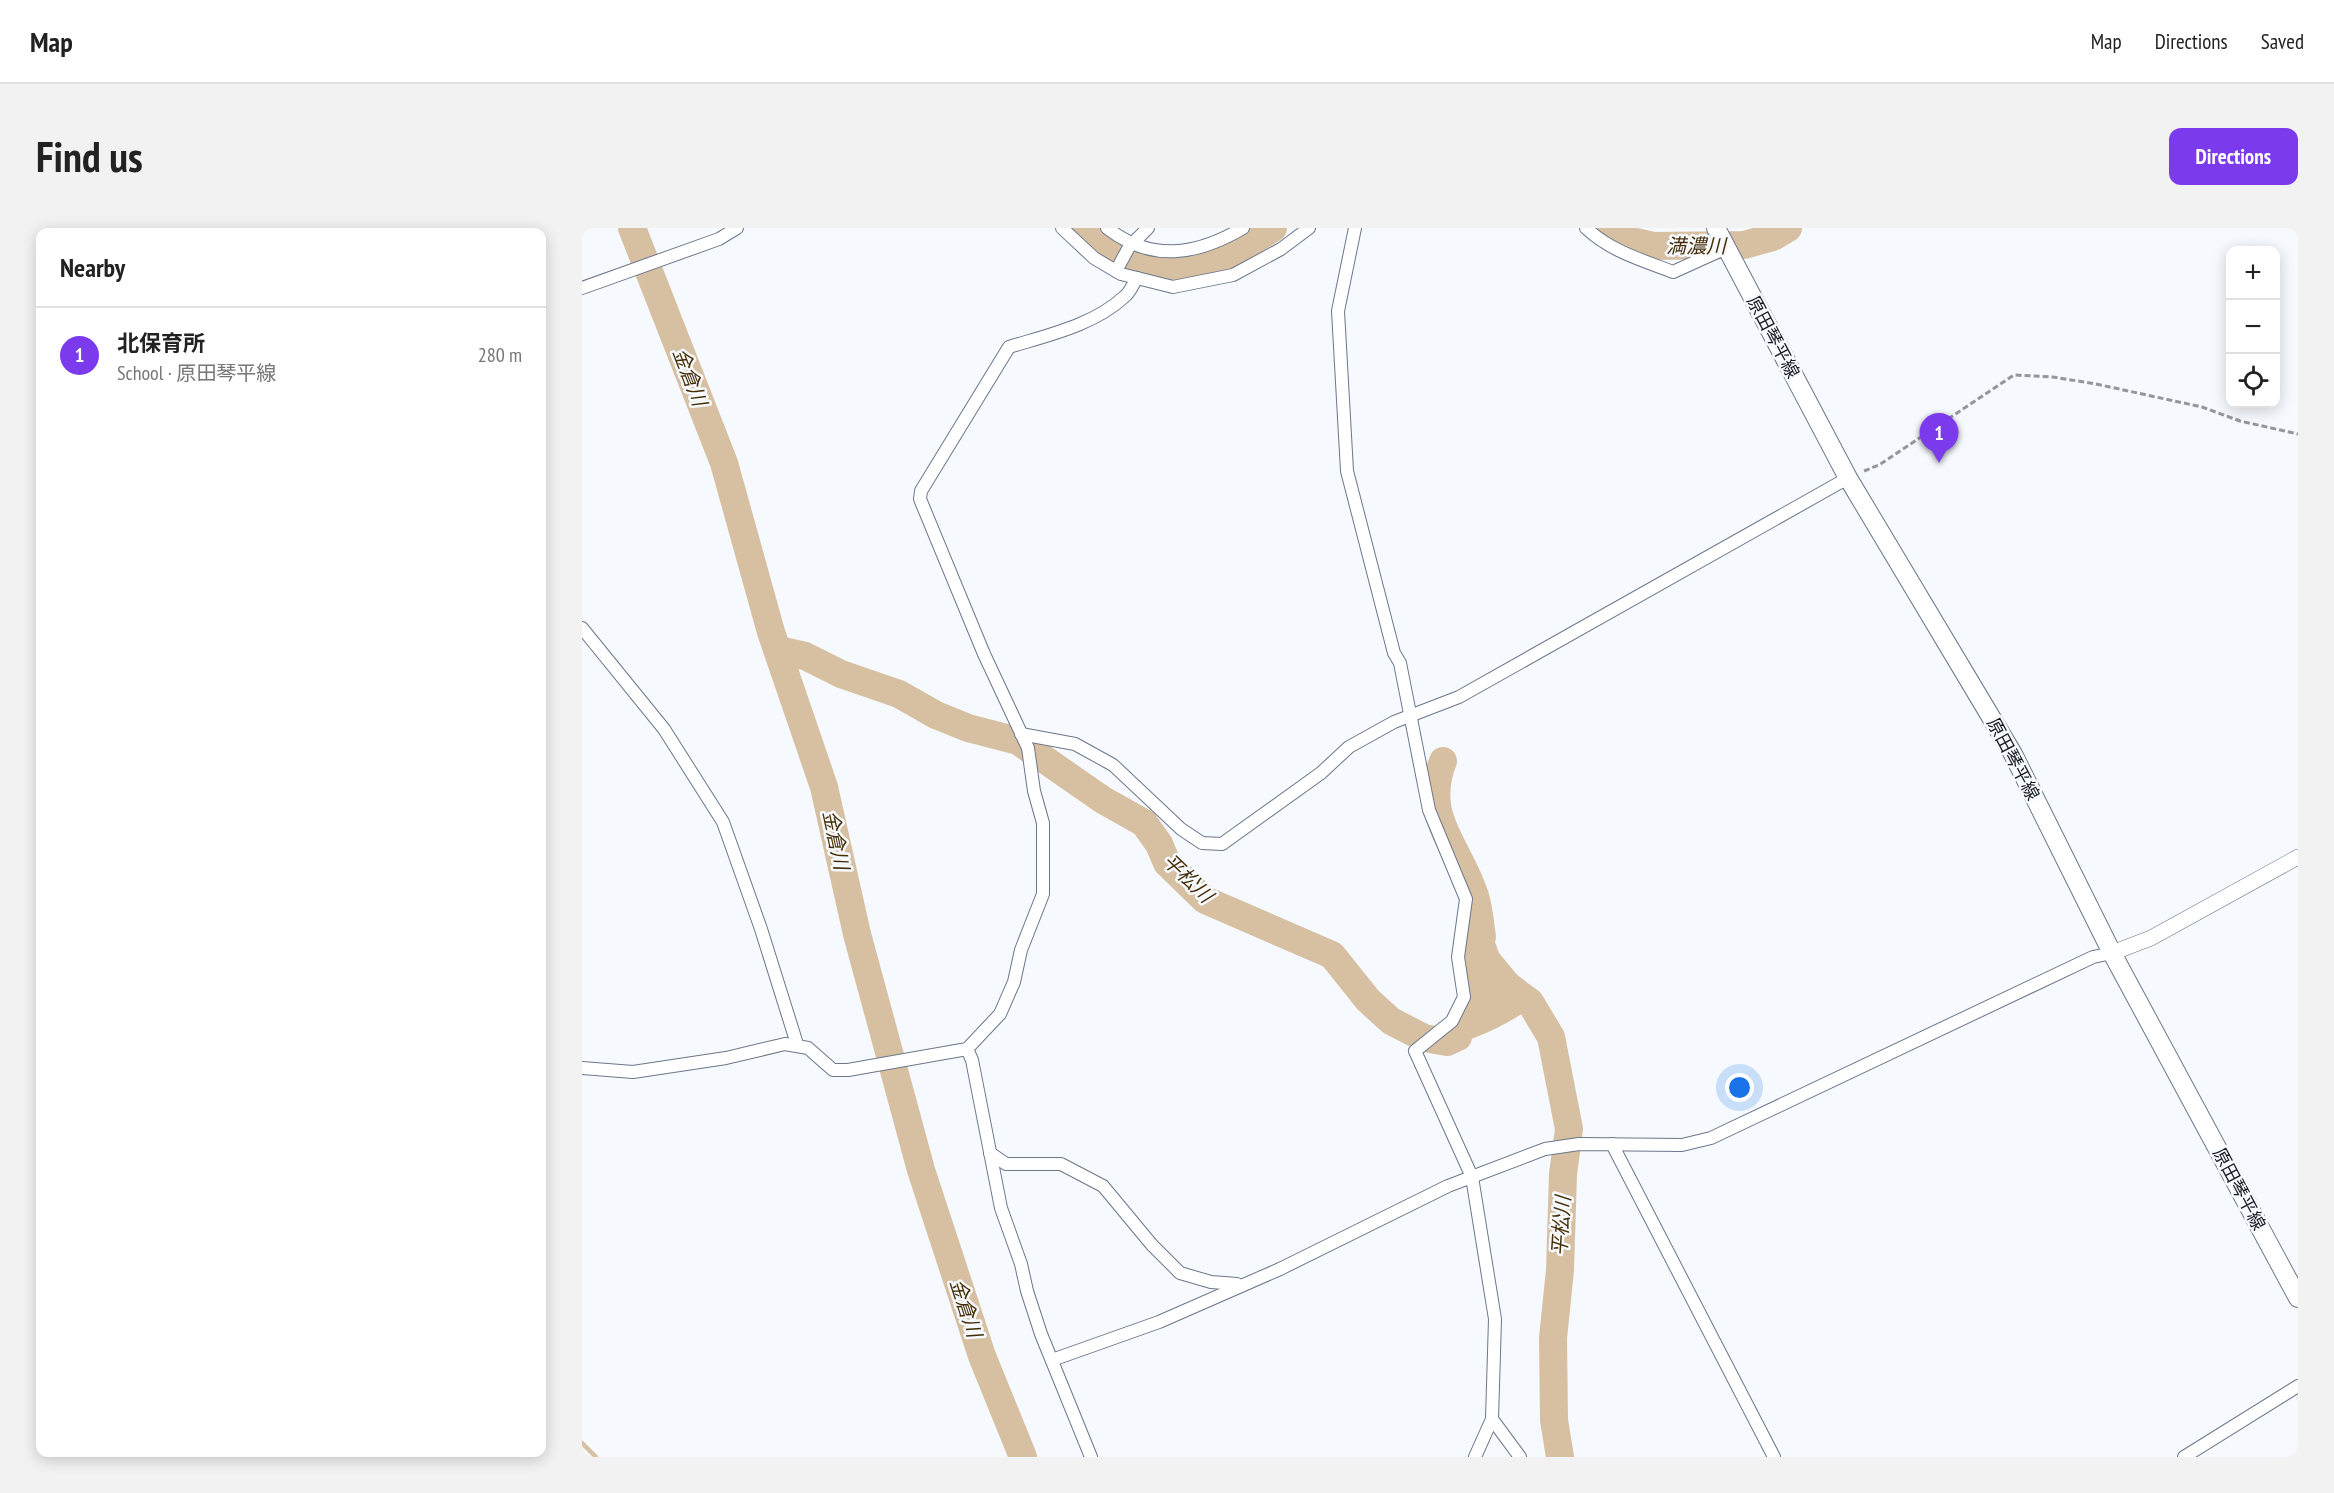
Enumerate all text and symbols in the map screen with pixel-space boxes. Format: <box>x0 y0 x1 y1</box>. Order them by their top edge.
text: Map <box>30 23 73 60</box>
text: Map <box>2091 28 2122 55</box>
text: Directions <box>2155 28 2228 55</box>
text: Saved <box>2261 28 2304 55</box>
button: Directions <box>2169 128 2298 185</box>
text: Find us <box>36 129 143 184</box>
water label: 満濃川 <box>1666 233 1728 259</box>
map controls <box>2226 246 2280 408</box>
button: + <box>2226 246 2280 300</box>
text: Nearby <box>60 251 125 284</box>
street label: 原田琴平線 <box>1742 292 1805 382</box>
button: − <box>2226 300 2280 354</box>
text: 北保育所 <box>117 329 205 357</box>
text: 1 <box>75 342 84 368</box>
text: 280 m <box>478 342 522 368</box>
water label: 金倉川 <box>667 344 714 412</box>
button: locate <box>2226 354 2280 408</box>
text: School · 原田琴平線 <box>117 360 276 386</box>
pin: 1 <box>1920 414 1958 463</box>
street label: 原田琴平線 <box>1982 714 2045 804</box>
water label: 金倉川 <box>817 808 855 874</box>
water label: 平松川 <box>1157 848 1220 910</box>
your location <box>1725 1073 1754 1102</box>
street label: 原田琴平線 <box>2208 1144 2271 1234</box>
water label: 平松川 <box>1546 1193 1576 1257</box>
water label: 金倉川 <box>944 1275 988 1342</box>

